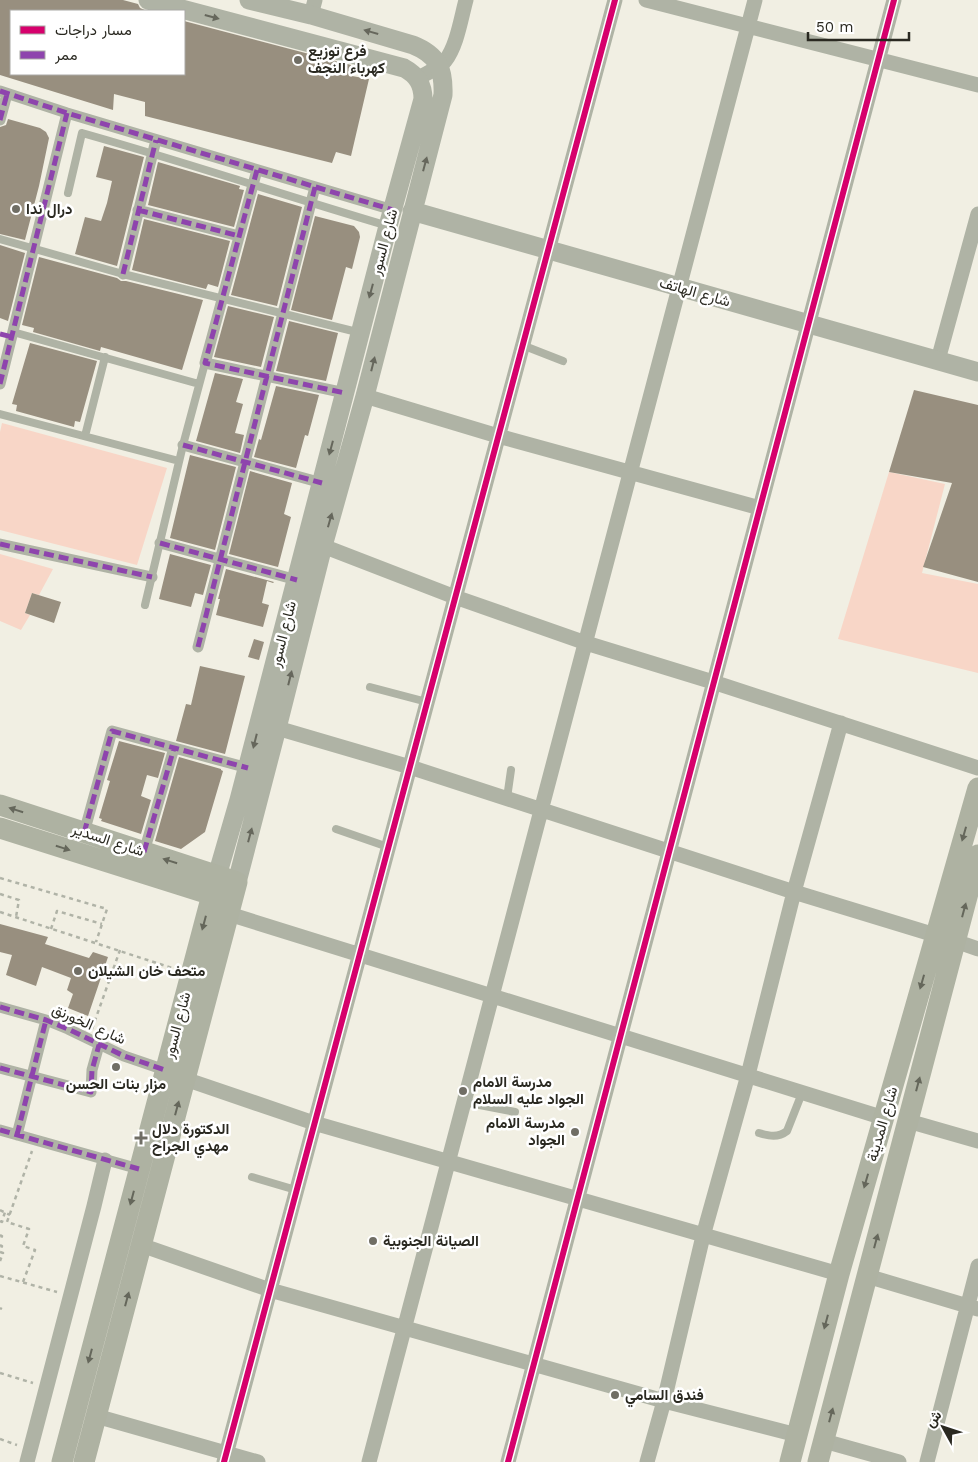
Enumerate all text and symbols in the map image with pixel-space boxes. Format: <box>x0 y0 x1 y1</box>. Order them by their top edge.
legend <box>10 10 185 75</box>
scale bar <box>808 10 909 42</box>
one-way arrow <box>204 13 219 21</box>
text: 50 m <box>816 18 853 36</box>
text: مسار دراجات <box>55 21 132 39</box>
one-way arrow <box>363 28 378 36</box>
place label: فرع توزيع كهرباء النجف <box>308 42 385 77</box>
text: ممر <box>54 46 77 64</box>
marker: فرع توزيع كهرباء النجف <box>292 54 304 66</box>
one-way arrow <box>421 157 429 172</box>
place label: درال ندا <box>26 200 72 218</box>
marker: درال ندا <box>10 203 22 215</box>
street label: شارع السور <box>366 207 403 278</box>
street label: شارع الهاتف <box>657 273 733 313</box>
one-way arrow <box>367 283 375 298</box>
one-way arrow <box>370 356 378 371</box>
one-way arrow <box>327 441 335 456</box>
one-way arrow <box>326 513 334 528</box>
street label: شارع السور <box>266 599 302 670</box>
one-way arrow <box>286 670 294 685</box>
one-way arrow <box>251 733 259 749</box>
one-way arrow <box>8 806 23 814</box>
street label: شارع السدير <box>68 820 146 862</box>
one-way arrow <box>960 827 968 842</box>
one-way arrow <box>246 828 254 843</box>
one-way arrow <box>56 845 71 853</box>
one-way arrow <box>163 856 178 864</box>
one-way arrow <box>960 902 968 917</box>
one-way arrow <box>200 915 208 930</box>
place label: متحف خان الشيلان <box>88 962 205 980</box>
marker: متحف خان الشيلان <box>72 965 84 977</box>
one-way arrow <box>917 975 925 990</box>
street label: شارع السور <box>159 990 196 1061</box>
street label: شارع الخورنق <box>49 1000 129 1050</box>
marker: مزار بنات الحسن <box>110 1061 122 1073</box>
place label: مدرسة الامام الجواد عليه السلام <box>473 1073 584 1109</box>
place label: مزار بنات الحسن <box>66 1075 166 1093</box>
one-way arrow <box>914 1076 922 1091</box>
street label: شارع المدينة <box>863 1084 903 1164</box>
marker: مدرسة الامام الجواد عليه السلام <box>457 1085 469 1097</box>
one-way arrow <box>174 1101 182 1116</box>
place label: مدرسة الامام الجواد <box>486 1114 565 1149</box>
place label: الدكتورة دلال مهدي الجراح <box>152 1120 229 1159</box>
marker: مدرسة الامام الجواد <box>569 1126 581 1138</box>
marker: الدكتورة دلال مهدي الجراح <box>134 1131 148 1145</box>
one-way arrow <box>861 1174 869 1189</box>
one-way arrow <box>128 1191 136 1206</box>
place label: الصيانة الجنوبية <box>383 1232 479 1250</box>
one-way arrow <box>873 1233 881 1248</box>
marker: الصيانة الجنوبية <box>367 1235 379 1247</box>
one-way arrow <box>123 1292 131 1307</box>
one-way arrow <box>822 1314 830 1329</box>
one-way arrow <box>86 1348 94 1363</box>
place label: فندق السامي <box>625 1386 704 1408</box>
marker: فندق السامي <box>609 1389 621 1401</box>
north arrow <box>918 1402 968 1452</box>
one-way arrow <box>827 1407 835 1422</box>
text: ش <box>922 1407 945 1431</box>

